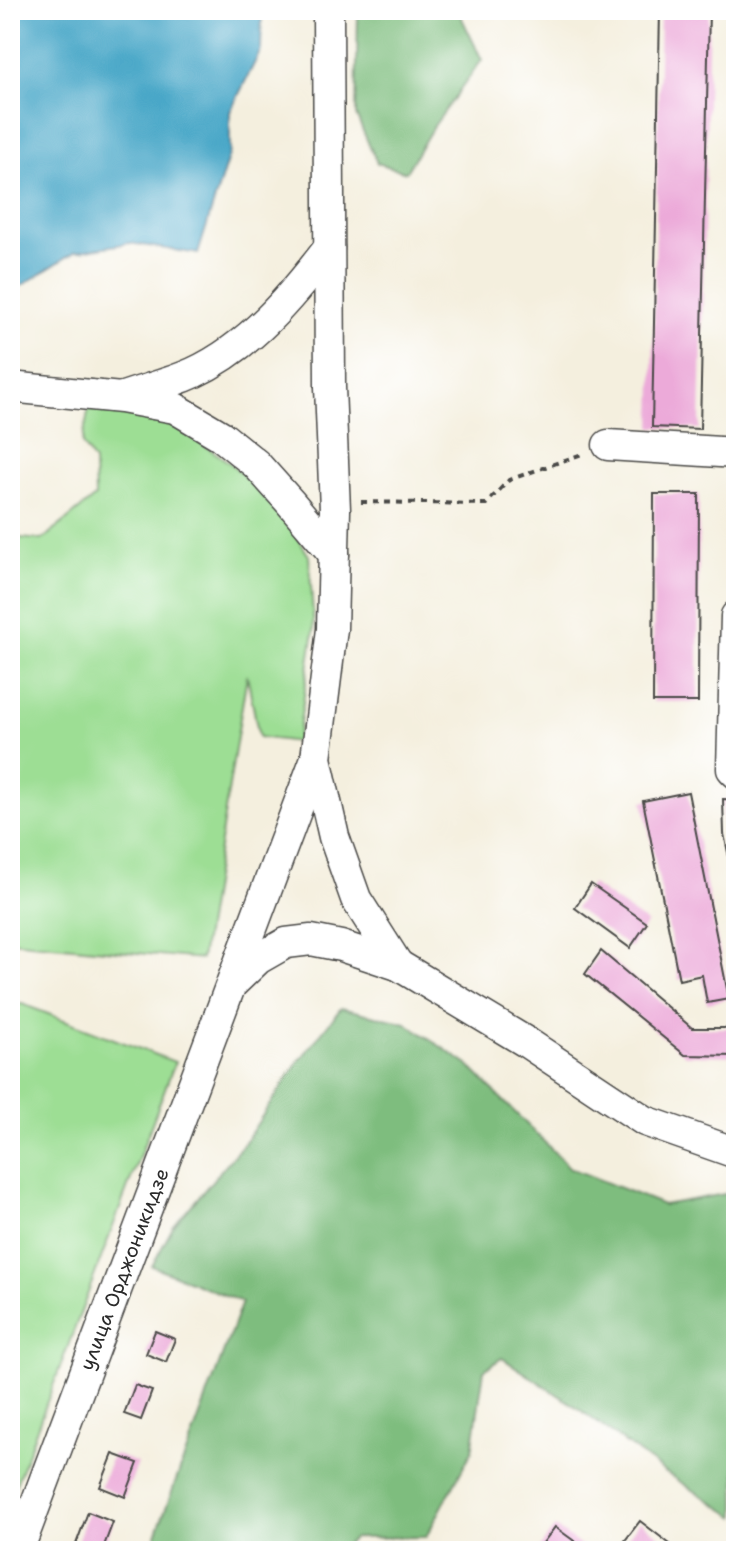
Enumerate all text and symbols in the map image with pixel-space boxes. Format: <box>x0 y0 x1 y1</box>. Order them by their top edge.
street label: улица Орджоникидзе <box>73 1164 175 1374</box>

